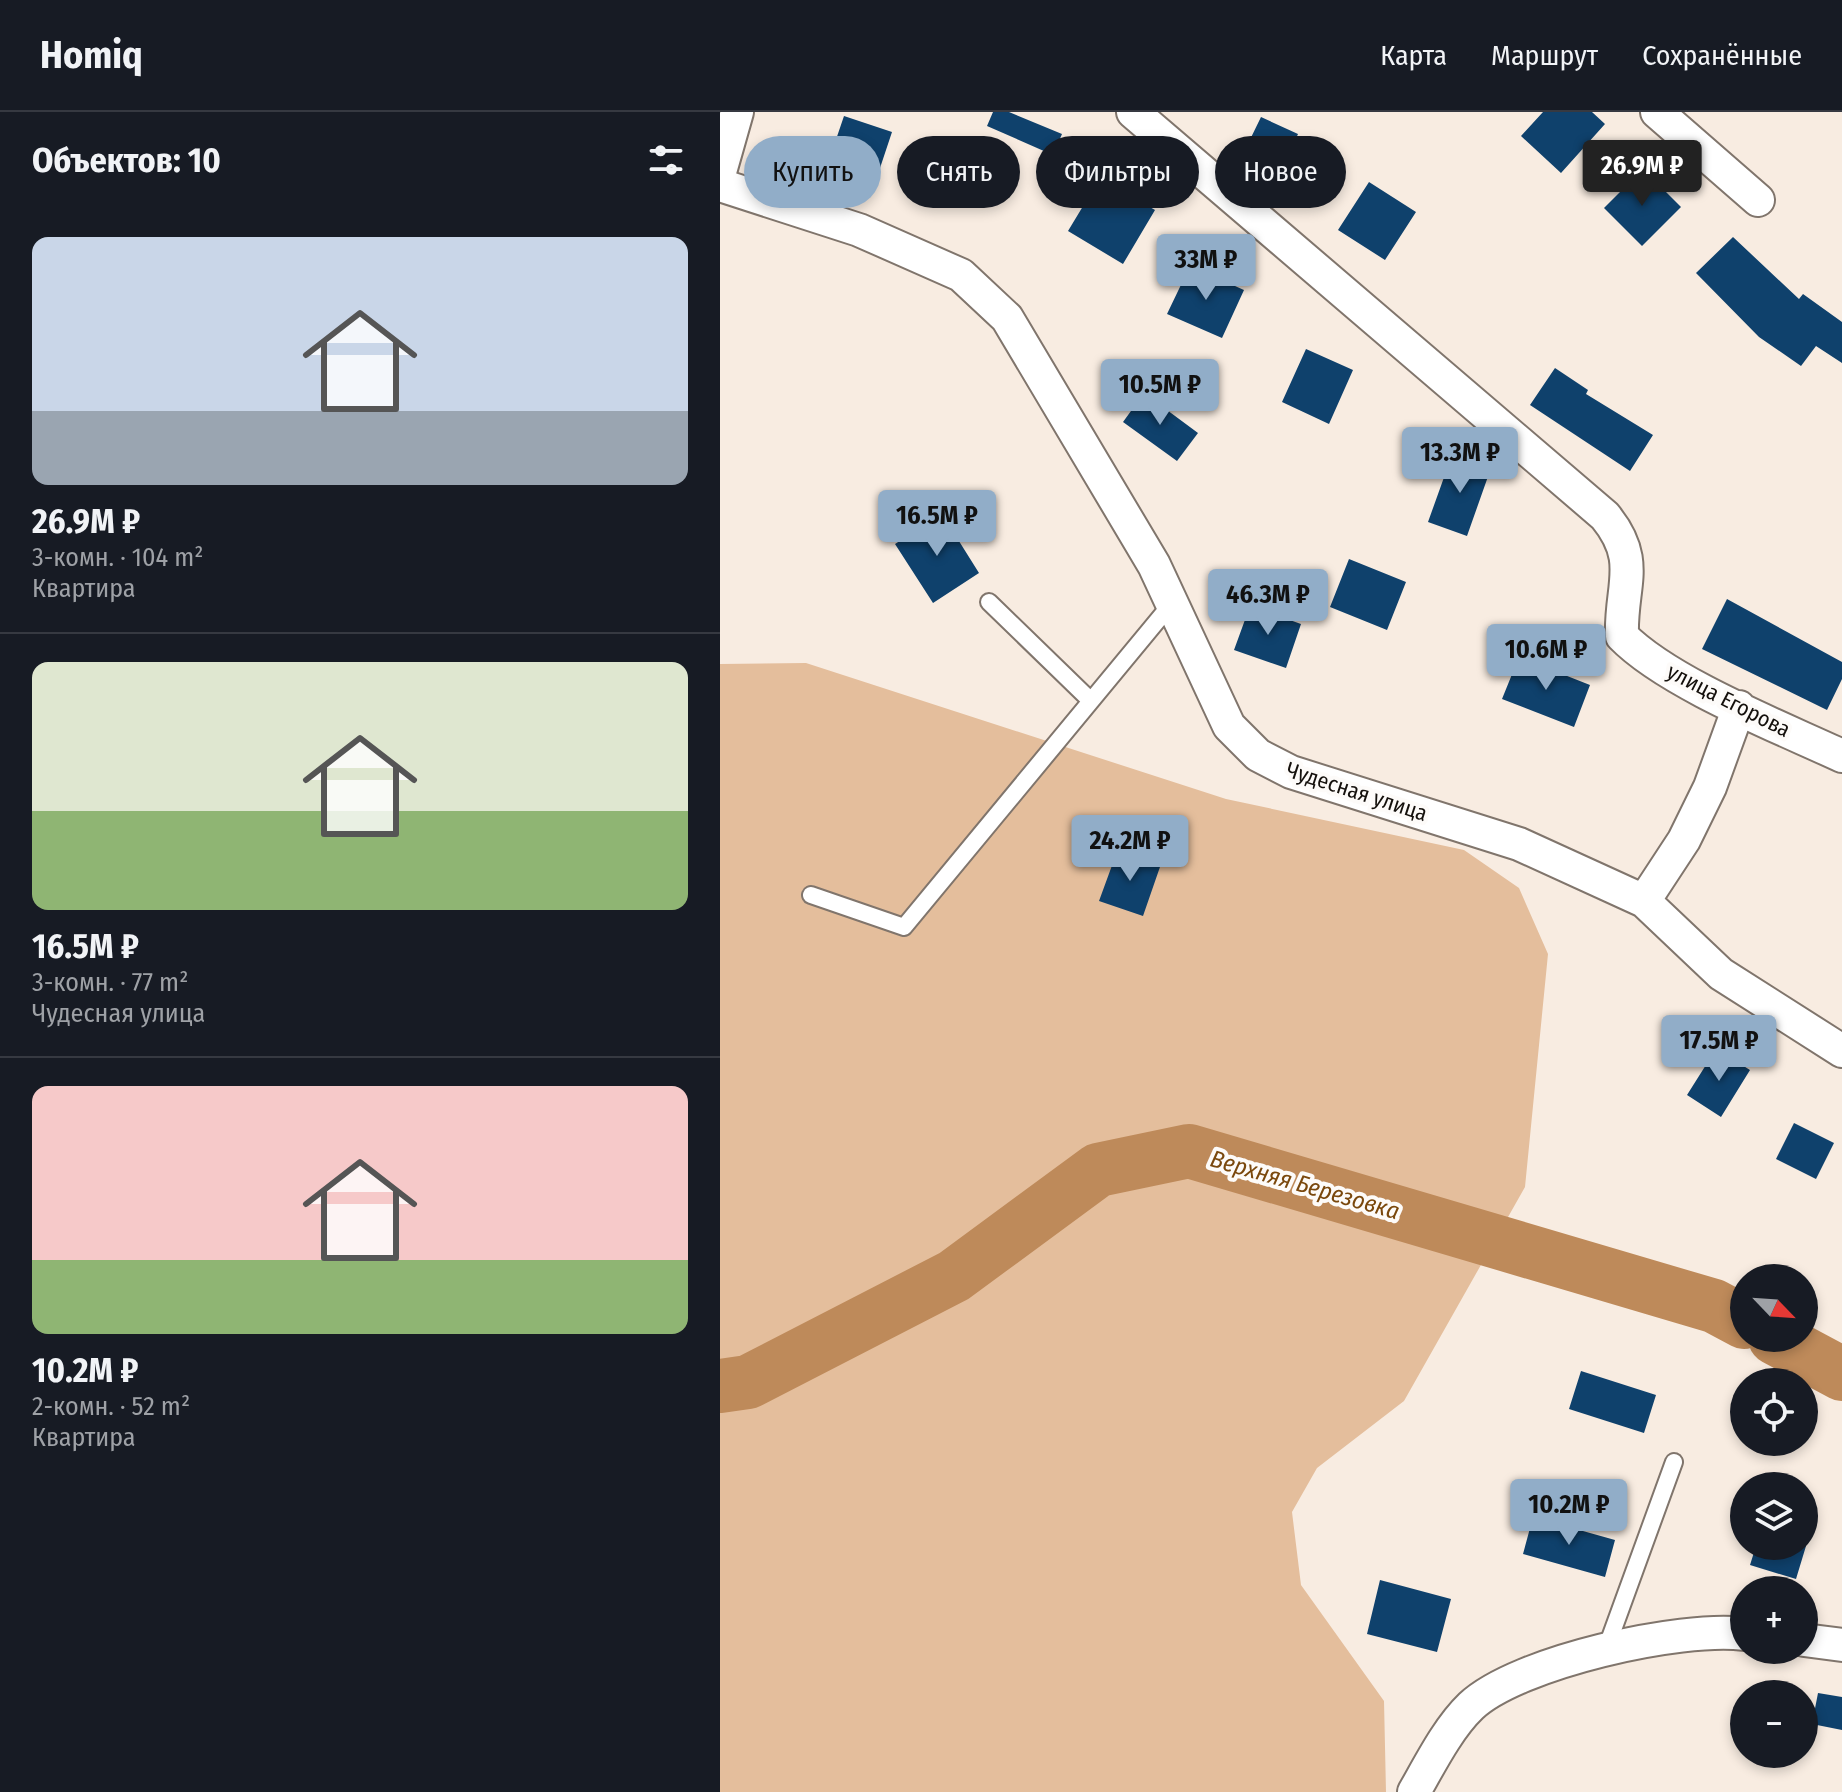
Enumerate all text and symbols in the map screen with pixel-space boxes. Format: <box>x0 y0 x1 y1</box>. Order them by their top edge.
text: Homiq <box>40 32 143 78</box>
text: Карта <box>1380 39 1447 72</box>
text: Маршрут <box>1491 39 1598 72</box>
text: Сохранённые <box>1642 39 1802 72</box>
chip: Купить <box>744 136 881 208</box>
chip: Снять <box>897 136 1020 208</box>
chip: Фильтры <box>1036 136 1199 208</box>
chip: Новое <box>1215 136 1346 208</box>
icon: filters <box>644 138 688 182</box>
text: Объектов: 10 <box>32 140 221 181</box>
pin: 26.9M ₽ <box>1568 140 1716 208</box>
text: 26.9M ₽ <box>1601 150 1683 181</box>
pin: 33M ₽ <box>1150 234 1262 302</box>
text: 33M ₽ <box>1175 244 1237 275</box>
icon: home <box>288 289 432 433</box>
pin: 10.5M ₽ <box>1086 359 1234 427</box>
text: 10.5M ₽ <box>1119 369 1201 400</box>
pin: 13.3M ₽ <box>1386 427 1534 495</box>
text: 13.3M ₽ <box>1420 437 1500 468</box>
pin: 16.5M ₽ <box>863 490 1011 558</box>
text: 16.5M ₽ <box>896 500 978 531</box>
text: 26.9M ₽ <box>32 501 140 542</box>
text: 3-комн. · 104 m² <box>32 542 204 573</box>
pin: 46.3M ₽ <box>1194 569 1342 637</box>
text: Квартира <box>32 573 136 604</box>
text: 46.3M ₽ <box>1226 579 1310 610</box>
pin: 10.6M ₽ <box>1472 624 1620 692</box>
text: 10.6M ₽ <box>1505 634 1587 665</box>
street label: улица Егорова <box>1663 658 1795 743</box>
icon: home <box>288 714 432 858</box>
street label: Чудесная улица <box>1283 756 1431 827</box>
pin: 24.2M ₽ <box>1056 815 1204 883</box>
text: 24.2M ₽ <box>1089 825 1171 856</box>
text: 16.5M ₽ <box>32 926 139 967</box>
text: 3-комн. · 77 m² <box>32 967 188 998</box>
text: Чудесная улица <box>32 998 205 1029</box>
pin: 17.5M ₽ <box>1645 1015 1793 1083</box>
text: 17.5M ₽ <box>1679 1025 1759 1056</box>
icon: home <box>288 1138 432 1282</box>
water label: Верхняя Березовка <box>1207 1145 1403 1225</box>
north arrow <box>1730 1264 1818 1352</box>
map controls <box>1730 1264 1818 1768</box>
text: 10.2M ₽ <box>32 1350 138 1391</box>
button: locate <box>1730 1368 1818 1456</box>
text: 2-комн. · 52 m² <box>32 1391 190 1422</box>
text: Квартира <box>32 1422 136 1453</box>
button: layers <box>1730 1472 1818 1560</box>
pin: 10.2M ₽ <box>1495 1479 1643 1547</box>
text: 10.2M ₽ <box>1528 1489 1610 1520</box>
button: + <box>1730 1576 1818 1664</box>
button: − <box>1730 1680 1818 1768</box>

